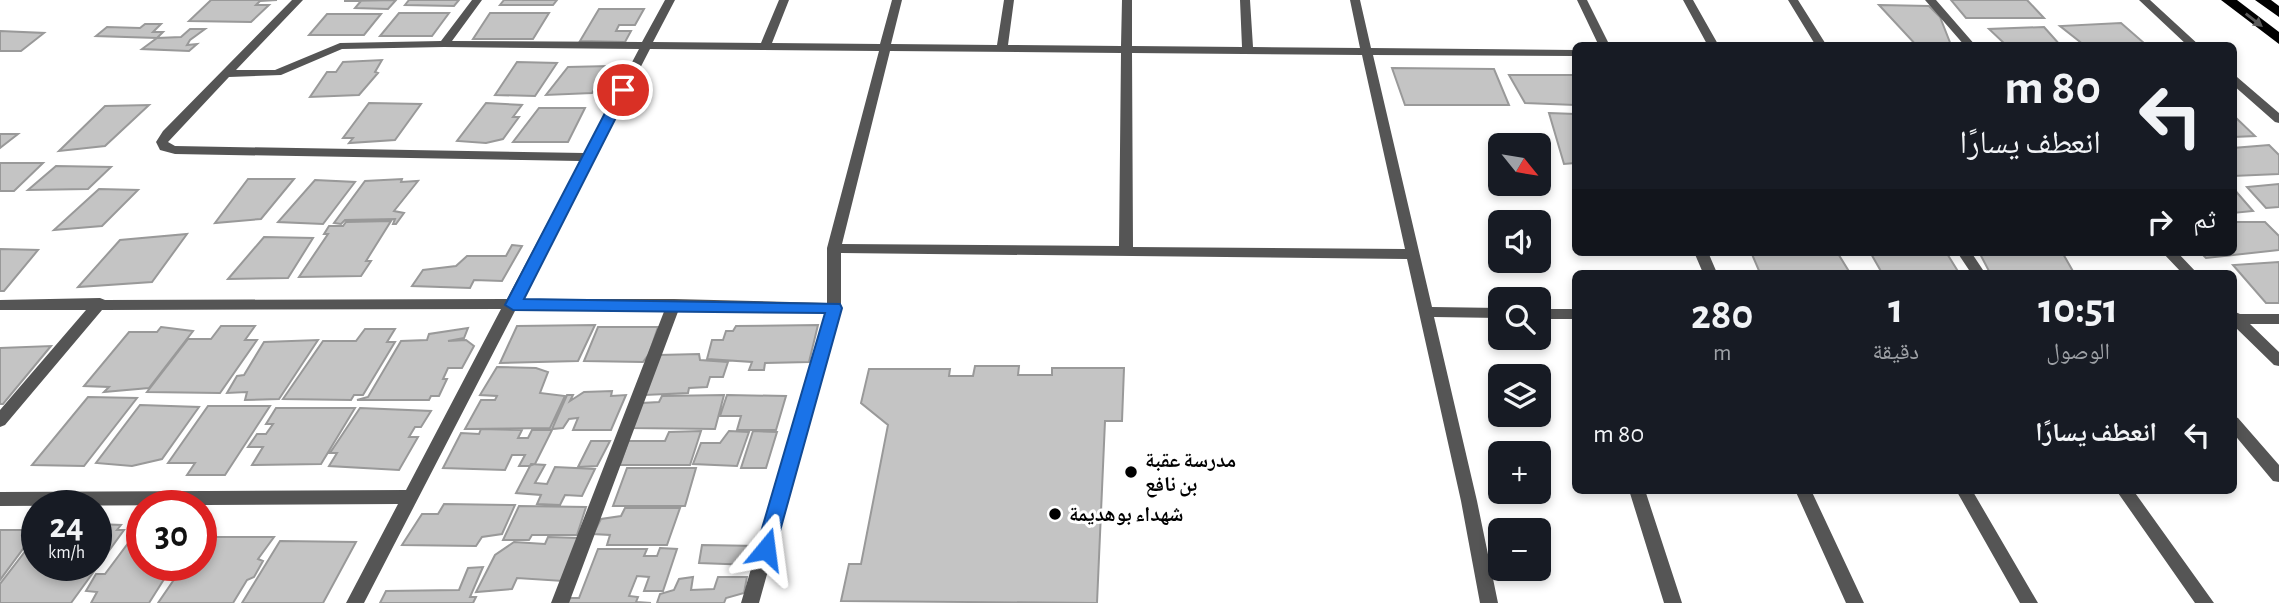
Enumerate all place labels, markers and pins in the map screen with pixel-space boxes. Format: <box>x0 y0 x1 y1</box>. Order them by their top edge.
pin <box>593 60 653 120</box>
place label: مدرسة عقبة بن نافع <box>1145 450 1236 498</box>
marker: مدرسة عقبة بن نافع <box>1123 464 1139 480</box>
place label: شهداء بوهديمة <box>1069 504 1184 526</box>
marker: شهداء بوهديمة <box>1047 506 1063 522</box>

